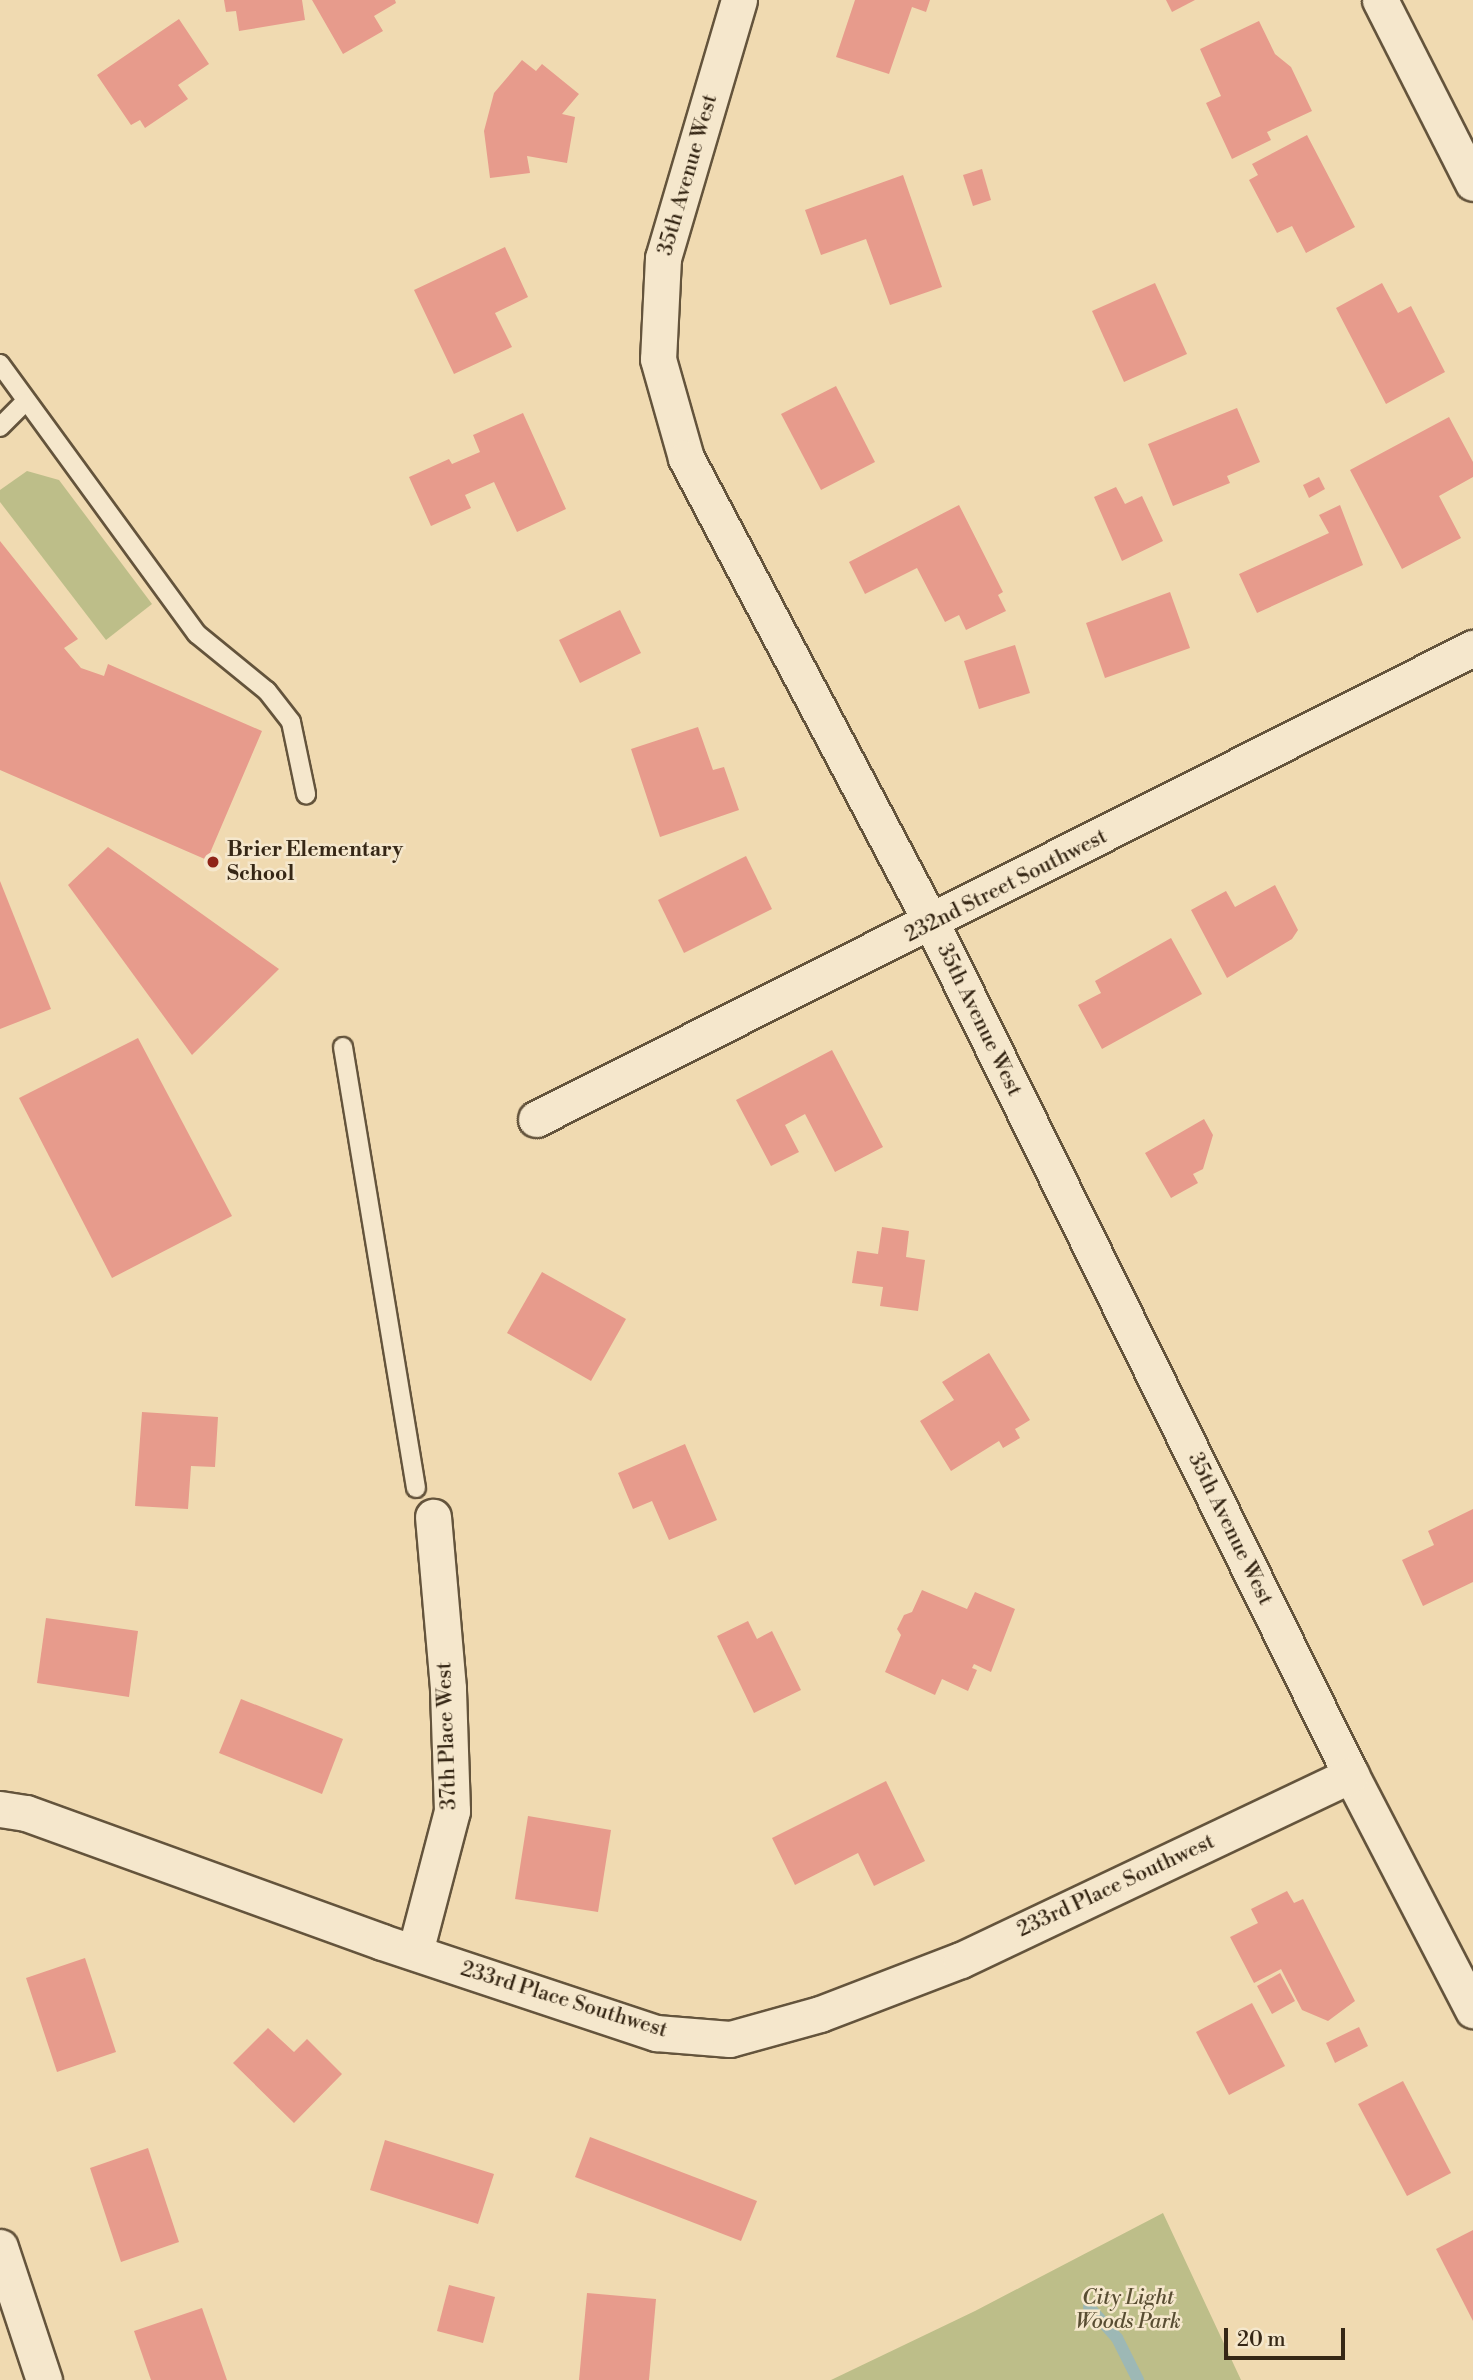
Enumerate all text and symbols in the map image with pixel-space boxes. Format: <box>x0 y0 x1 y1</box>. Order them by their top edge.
street label: 35th Avenue West <box>653 92 723 258</box>
street label: 232nd Street Southwest <box>901 824 1111 948</box>
place label: Brier Elementary School <box>227 837 403 887</box>
marker: Brier Elementary School <box>205 854 221 870</box>
street label: 35th Avenue West <box>931 940 1027 1100</box>
street label: 35th Avenue West <box>1182 1449 1278 1609</box>
street label: 37th Place West <box>432 1662 462 1810</box>
street label: 233rd Place Southwest <box>1013 1829 1219 1943</box>
street label: 233rd Place Southwest <box>458 1957 670 2043</box>
park label: City Light Woods Park <box>1075 2285 1181 2335</box>
scale bar <box>1228 2314 1349 2358</box>
text: 20 m <box>1237 2327 1286 2353</box>

